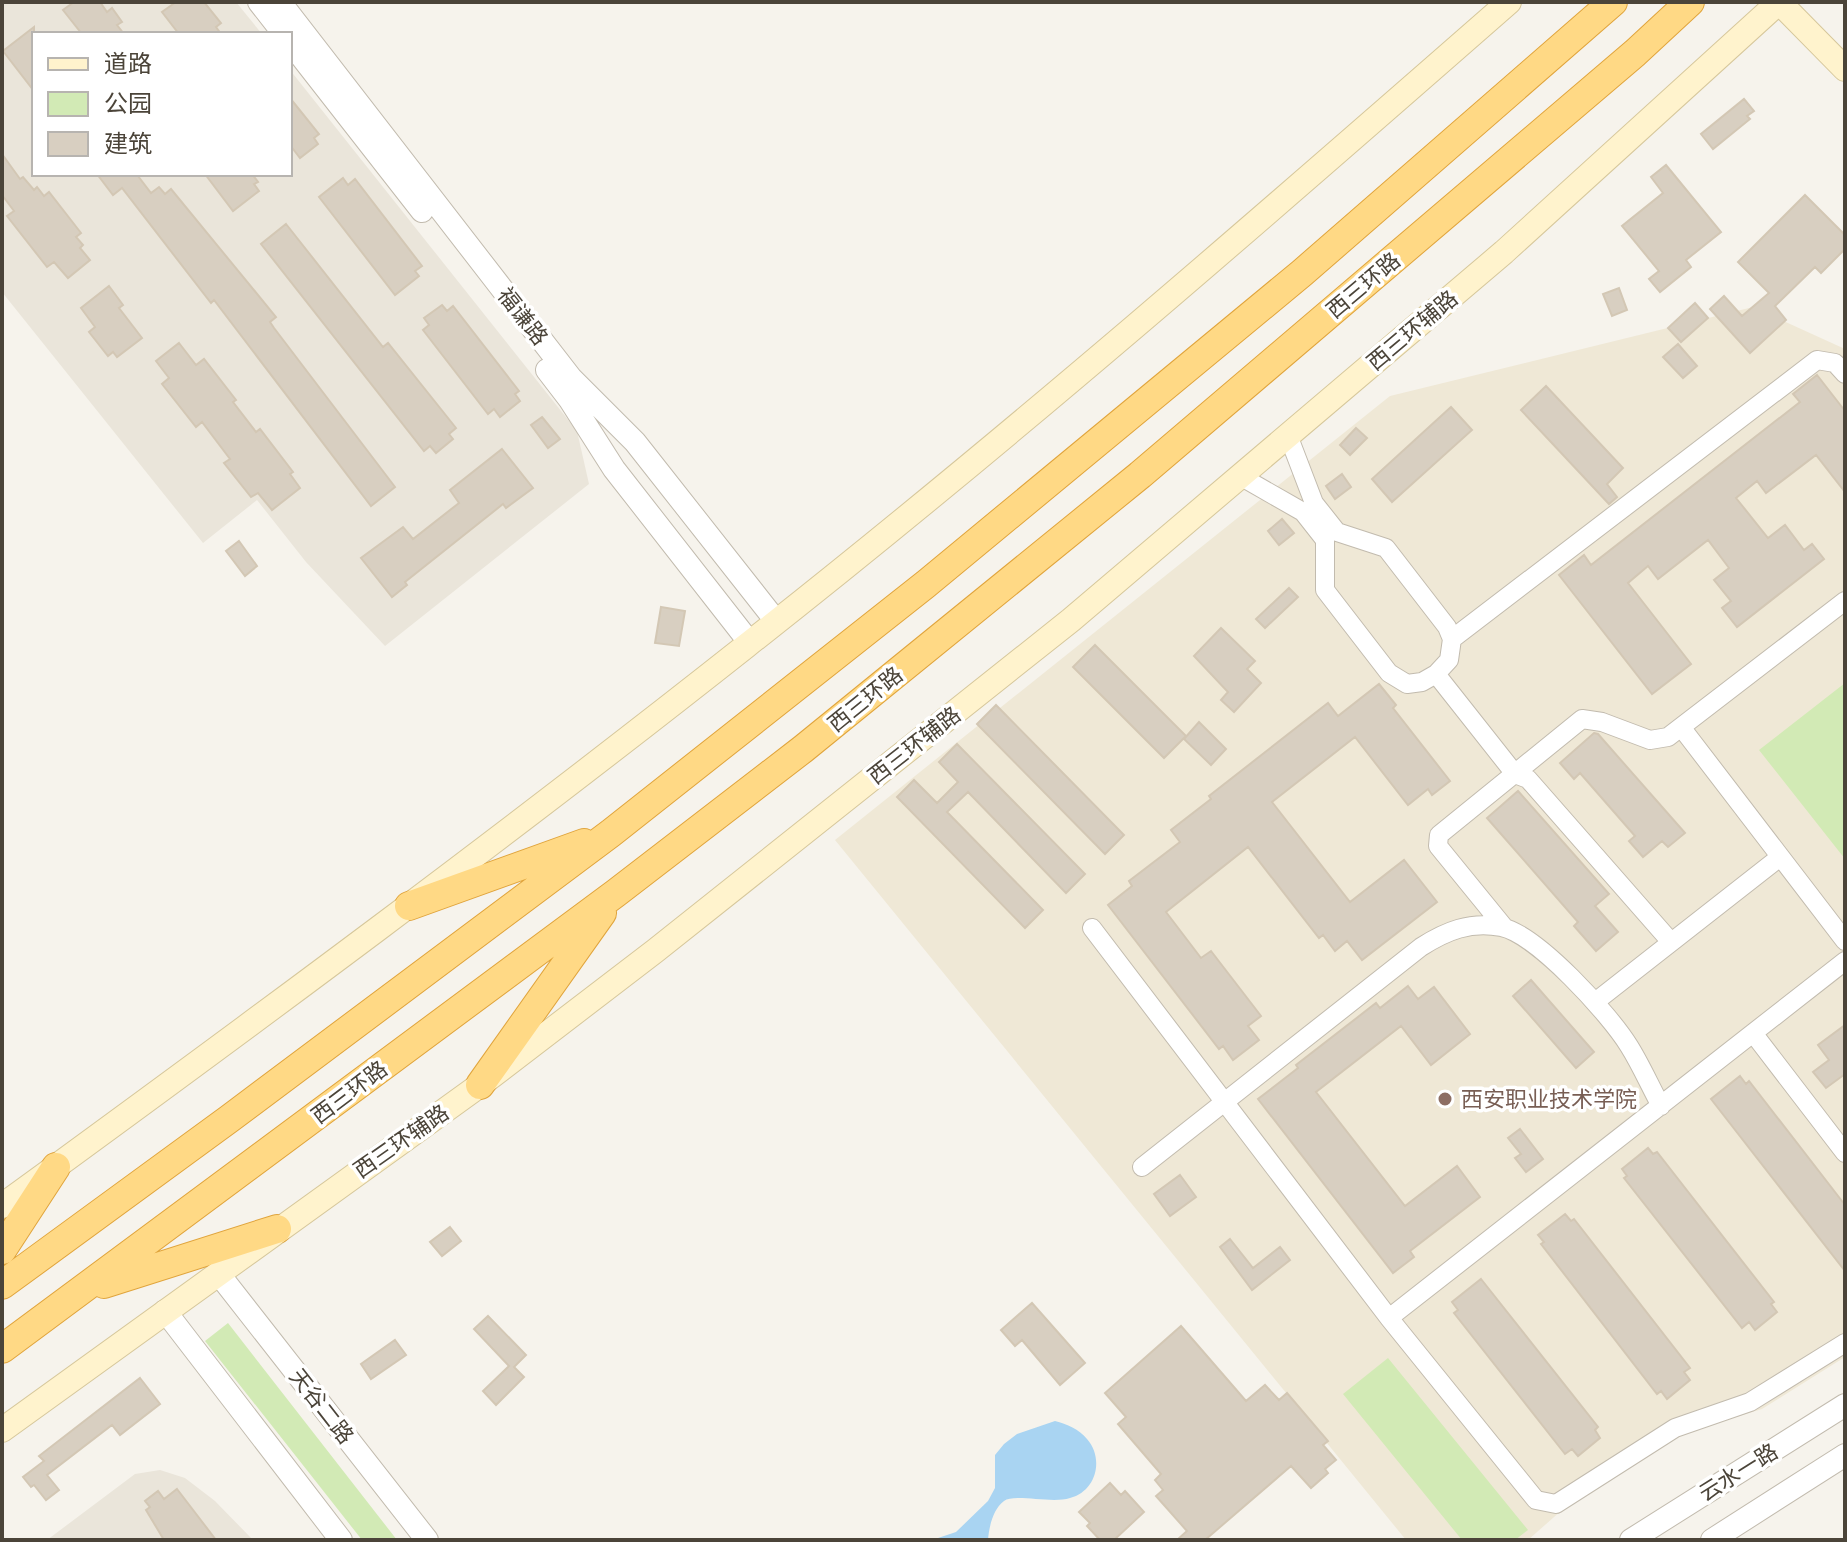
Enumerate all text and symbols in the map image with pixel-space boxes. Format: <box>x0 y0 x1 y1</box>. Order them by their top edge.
legend <box>32 32 292 176</box>
text: 道路 <box>104 48 152 78</box>
text: 公园 <box>104 88 152 118</box>
text: 建筑 <box>104 128 152 158</box>
street label: 西三环路 <box>1320 246 1406 324</box>
street label: 福谦路 <box>492 281 554 351</box>
street label: 西三环辅路 <box>1361 284 1463 376</box>
street label: 西三环路 <box>822 660 908 738</box>
street label: 西三环辅路 <box>862 700 966 790</box>
street label: 西三环路 <box>305 1054 393 1130</box>
place label: 西安职业技术学院 <box>1461 1085 1637 1113</box>
marker: 西安职业技术学院 <box>1436 1090 1454 1108</box>
street label: 西三环辅路 <box>348 1098 454 1184</box>
street label: 天谷二路 <box>284 1363 360 1449</box>
street label: 云水一路 <box>1693 1437 1783 1507</box>

